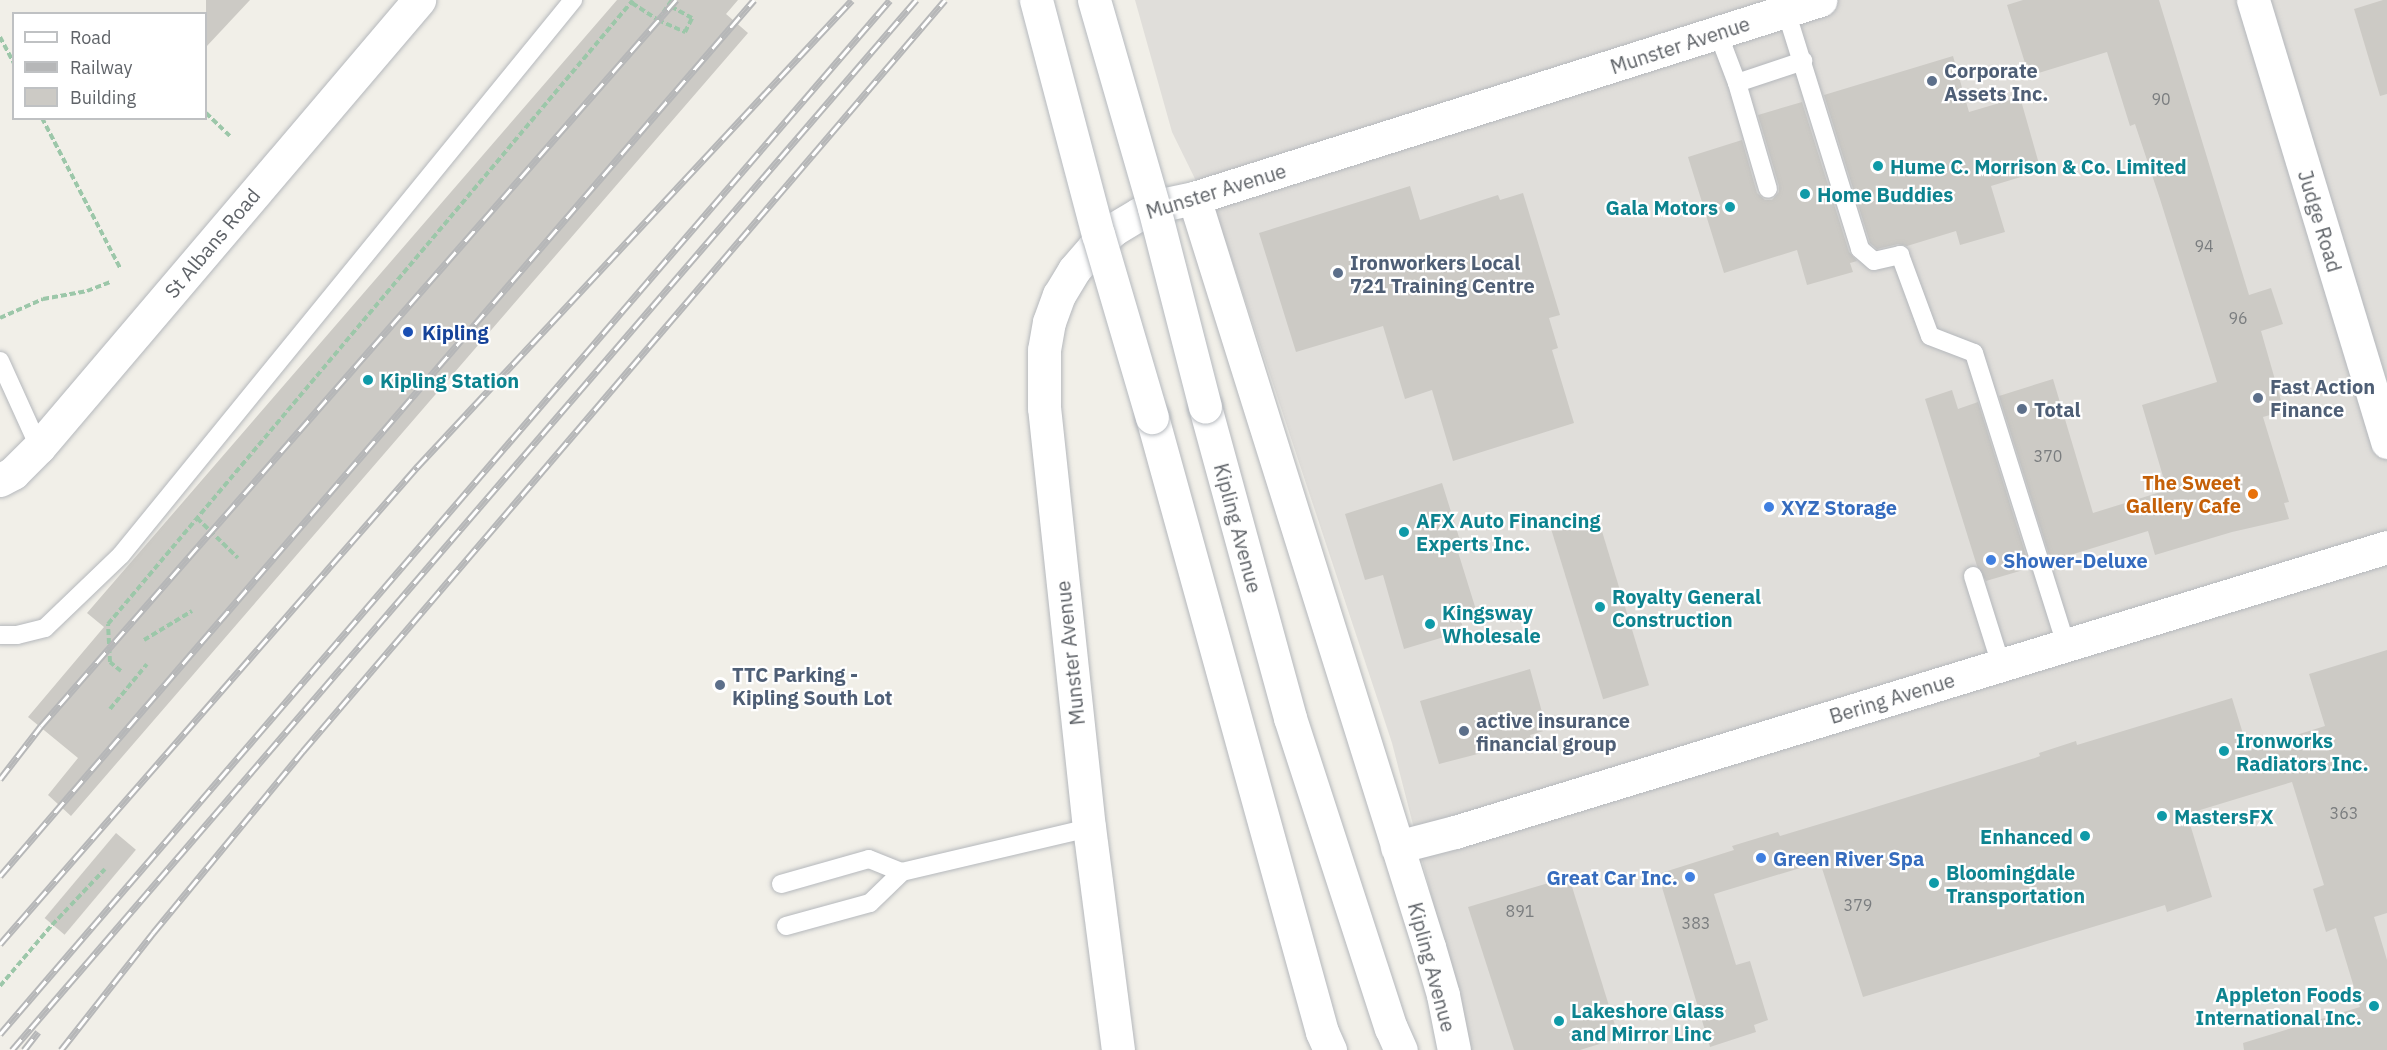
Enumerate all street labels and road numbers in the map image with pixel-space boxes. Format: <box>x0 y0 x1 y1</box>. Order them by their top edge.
street label: Munster Avenue <box>1607 11 1753 79</box>
street label: Munster Avenue <box>1143 158 1289 224</box>
street label: Judge Road <box>2293 167 2347 275</box>
street label: St Albans Road <box>159 183 265 303</box>
street label: Kipling Avenue <box>1209 461 1267 595</box>
street label: Munster Avenue <box>1050 579 1090 727</box>
street label: Bering Avenue <box>1826 668 1958 728</box>
street label: Kipling Avenue <box>1403 900 1461 1034</box>

